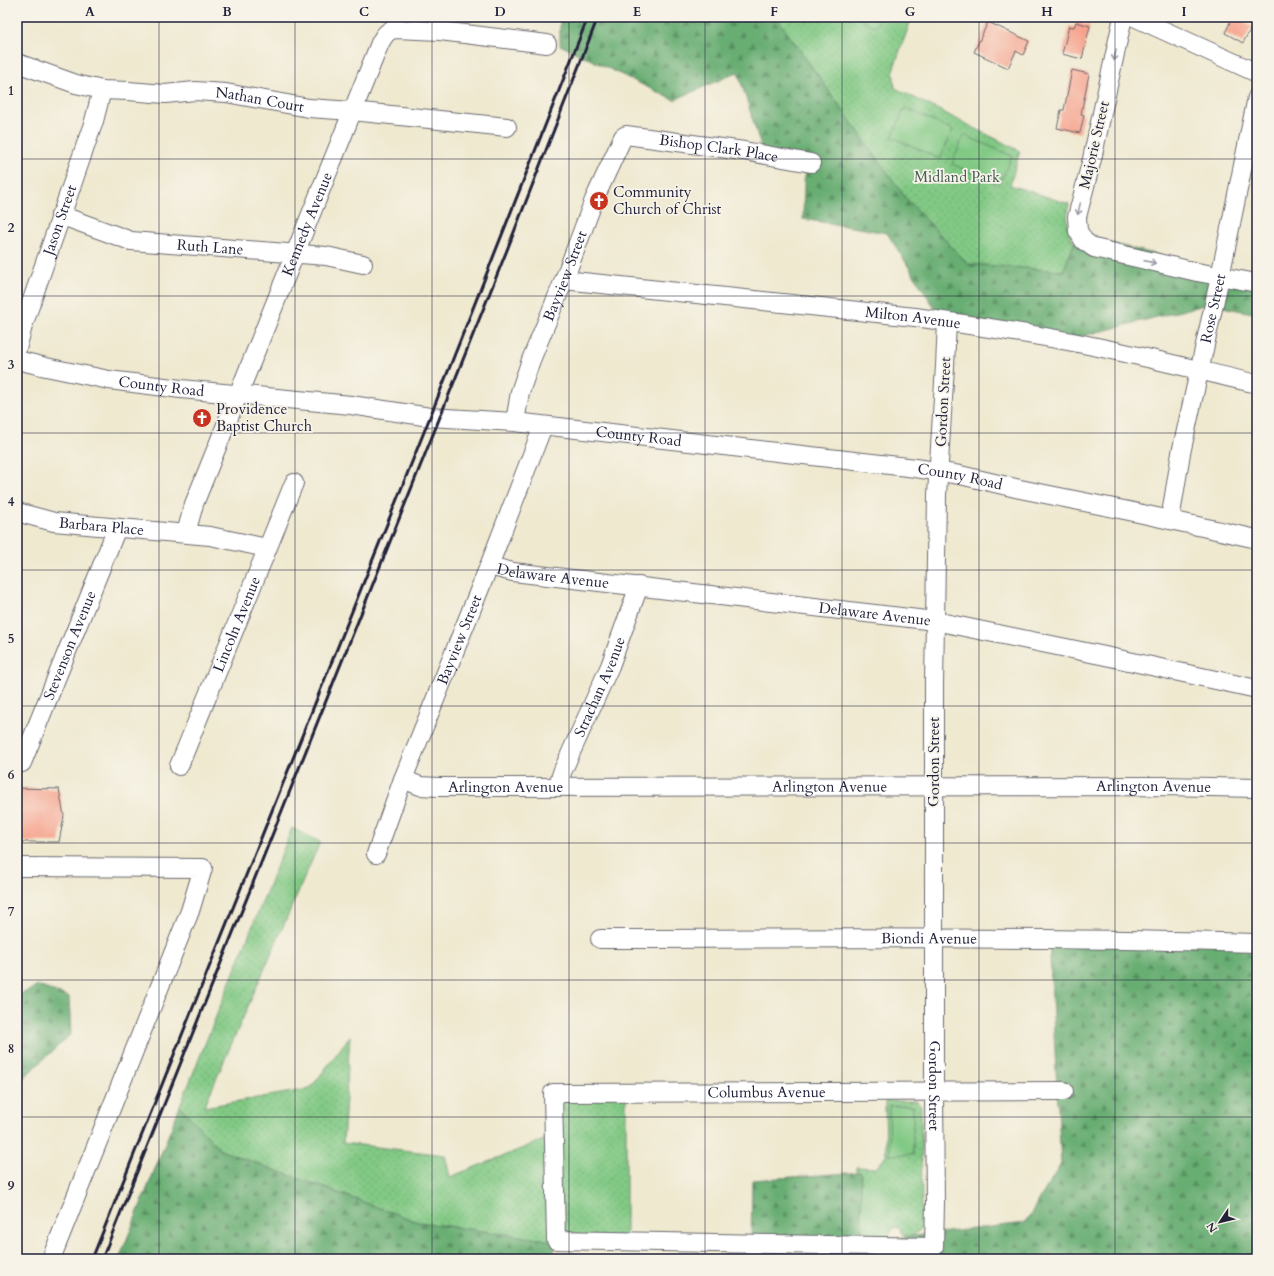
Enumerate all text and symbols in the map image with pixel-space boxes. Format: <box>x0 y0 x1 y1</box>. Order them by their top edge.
text: A <box>85 3 95 21</box>
text: B <box>222 3 232 21</box>
text: C <box>359 3 369 21</box>
text: D <box>494 3 506 21</box>
text: E <box>633 3 641 21</box>
text: F <box>770 3 778 21</box>
text: G <box>905 3 916 21</box>
text: H <box>1041 3 1053 21</box>
text: I <box>1181 3 1187 21</box>
one-way arrow <box>1110 48 1118 61</box>
text: 1 <box>8 82 14 100</box>
street label: Nathan Court <box>215 82 306 117</box>
street label: Majorie Street <box>1074 99 1114 191</box>
street label: Bishop Clark Place <box>658 130 780 167</box>
park label: Midland Park <box>914 167 1000 187</box>
street label: Kennedy Avenue <box>277 169 337 279</box>
street label: Jason Street <box>38 182 81 260</box>
place label: Community Church of Christ <box>613 182 722 219</box>
church icon: Community Church of Christ <box>588 190 610 212</box>
one-way arrow <box>1075 202 1083 215</box>
text: 2 <box>8 219 15 237</box>
street label: Bayview Street <box>538 228 592 324</box>
street label: Ruth Lane <box>176 235 244 260</box>
one-way arrow <box>1143 258 1156 266</box>
street label: Rose Street <box>1196 272 1230 345</box>
street label: Milton Avenue <box>864 302 962 334</box>
text: 3 <box>8 356 15 374</box>
street label: Gordon Street <box>931 356 955 448</box>
street label: County Road <box>117 371 205 401</box>
place label: Providence Baptist Church <box>216 399 313 436</box>
church icon: Providence Baptist Church <box>191 407 213 429</box>
street label: County Road <box>595 421 683 451</box>
street label: County Road <box>916 458 1004 495</box>
text: 4 <box>8 493 15 511</box>
street label: Barbara Place <box>58 512 145 540</box>
street label: Delaware Avenue <box>495 558 610 593</box>
street label: Lincoln Avenue <box>208 573 265 675</box>
street label: Stevenson Avenue <box>39 587 101 703</box>
street label: Bayview Street <box>432 591 486 688</box>
street label: Delaware Avenue <box>818 598 932 630</box>
text: 5 <box>8 630 14 648</box>
street label: Strachan Avenue <box>569 634 630 740</box>
street label: Gordon Street <box>924 717 944 807</box>
text: 6 <box>8 766 15 784</box>
street label: Arlington Avenue <box>772 776 887 797</box>
street label: Arlington Avenue <box>1096 776 1212 797</box>
street label: Arlington Avenue <box>448 777 563 797</box>
text: 7 <box>8 903 15 921</box>
street label: Biondi Avenue <box>881 928 977 949</box>
text: 8 <box>8 1040 14 1058</box>
street label: Gordon Street <box>924 1041 944 1131</box>
street label: Columbus Avenue <box>707 1082 826 1102</box>
text: 9 <box>8 1177 15 1195</box>
north arrow <box>1200 1202 1240 1242</box>
text: N <box>1203 1219 1221 1236</box>

